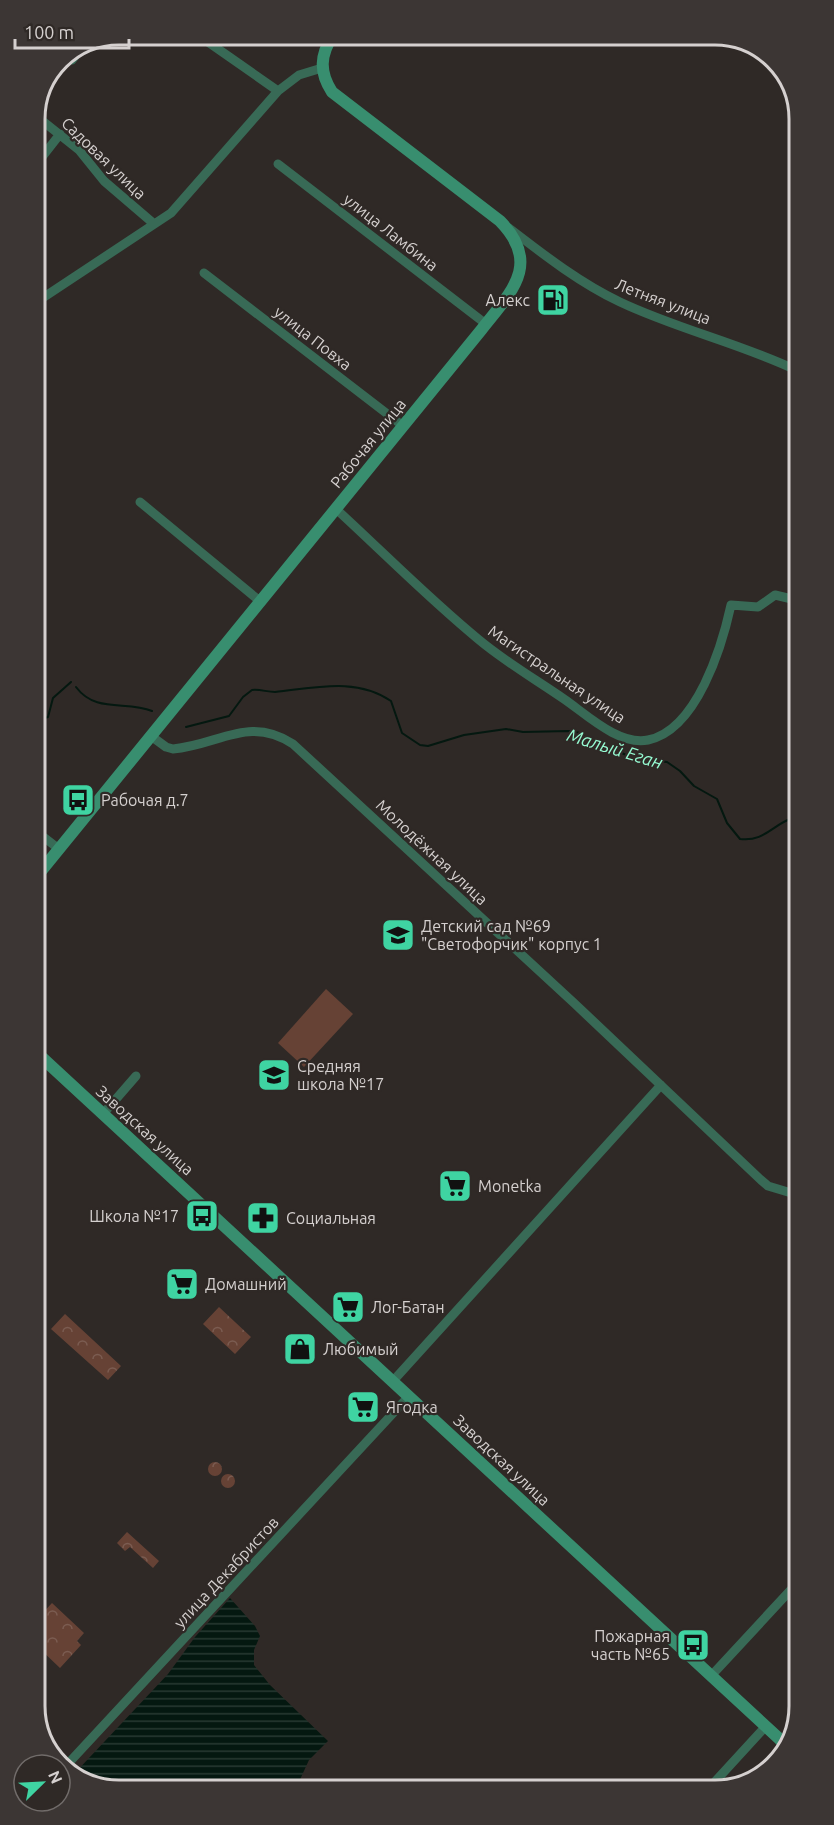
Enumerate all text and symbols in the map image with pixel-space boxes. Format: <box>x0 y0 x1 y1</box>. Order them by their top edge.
scale bar <box>15 12 129 50</box>
text: 100 m <box>24 22 74 42</box>
street label: Садовая улица <box>58 113 150 203</box>
street label: улица Ламбина <box>340 190 442 274</box>
street label: Летняя улица <box>613 274 713 328</box>
fuel station icon: Алекс <box>535 282 571 318</box>
place label: Алекс <box>486 291 531 309</box>
street label: улица Повха <box>271 302 355 374</box>
street label: Рабочая улица <box>327 395 409 491</box>
street label: Магистральная улица <box>485 621 629 727</box>
water label: Малый Еган <box>565 724 665 772</box>
bus stop icon: Рабочая д.7 <box>60 782 96 818</box>
place label: Рабочая д.7 <box>101 791 189 809</box>
street label: Молодёжная улица <box>373 796 491 908</box>
school or university icon: Детский сад №69 "Светофорчик" корпус 1 <box>380 917 416 953</box>
place label: Детский сад №69 "Светофорчик" корпус 1 <box>421 917 602 953</box>
school or university icon: Средняя школа №17 <box>256 1057 292 1093</box>
place label: Средняя школа №17 <box>297 1057 384 1093</box>
street label: Заводская улица <box>93 1082 197 1178</box>
supermarket icon: Monetka <box>437 1168 473 1204</box>
place label: Monetka <box>478 1177 542 1195</box>
bus stop icon: Школа №17 <box>184 1198 220 1234</box>
pharmacy icon: Социальная <box>245 1200 281 1236</box>
place label: Школа №17 <box>89 1207 179 1225</box>
place label: Социальная <box>286 1209 376 1227</box>
supermarket icon: Домашний <box>164 1266 200 1302</box>
place label: Домашний <box>205 1275 287 1293</box>
supermarket icon: Лог-Батан <box>330 1289 366 1325</box>
place label: Лог-Батан <box>371 1298 445 1316</box>
shop icon: Любимый <box>282 1331 318 1367</box>
place label: Любимый <box>323 1340 399 1358</box>
supermarket icon: Ягодка <box>345 1389 381 1425</box>
place label: Ягодка <box>386 1398 438 1416</box>
street label: Заводская улица <box>450 1411 554 1509</box>
street label: улица Декабристов <box>170 1513 282 1631</box>
place label: Пожарная часть №65 <box>591 1627 670 1663</box>
bus stop icon: Пожарная часть №65 <box>675 1627 711 1663</box>
north arrow <box>12 1753 72 1813</box>
text: N <box>45 1768 66 1786</box>

